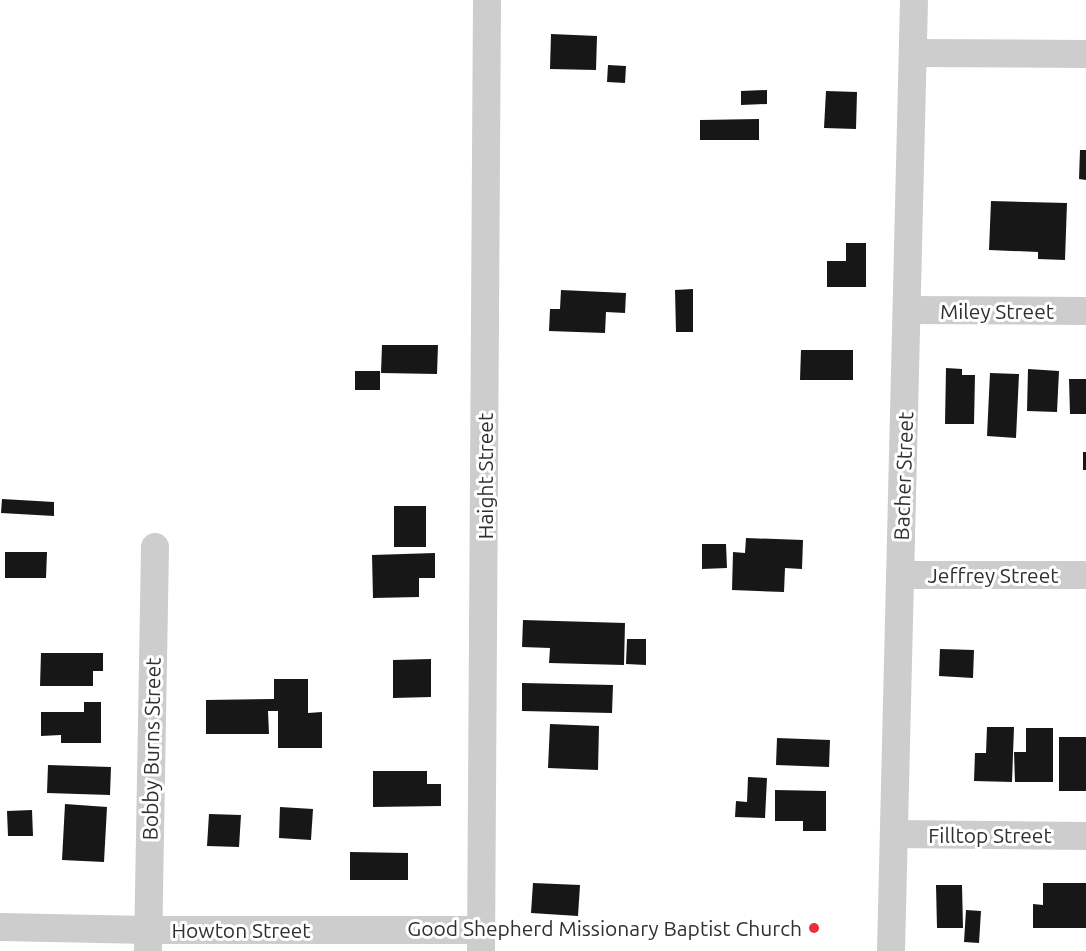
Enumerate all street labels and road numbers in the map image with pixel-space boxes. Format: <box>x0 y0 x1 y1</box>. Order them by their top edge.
street label: Miley Street <box>940 299 1054 323</box>
street label: Bacher Street <box>889 411 917 541</box>
street label: Haight Street <box>473 413 497 539</box>
street label: Jeffrey Street <box>927 563 1059 587</box>
street label: Bobby Burns Street <box>137 657 165 841</box>
street label: Filltop Street <box>928 823 1052 847</box>
street label: Howton Street <box>171 918 311 942</box>

